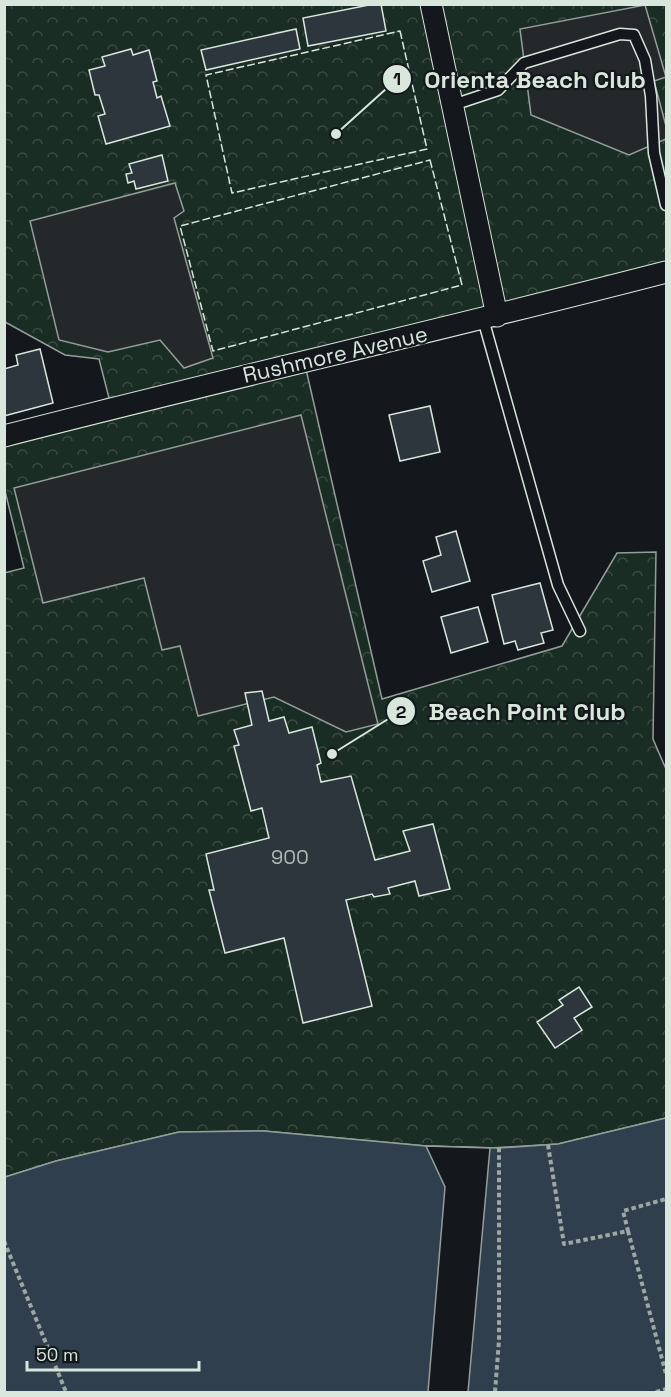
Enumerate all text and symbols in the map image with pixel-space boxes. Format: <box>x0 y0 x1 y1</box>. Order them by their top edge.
callout: Orienta Beach Club <box>382 58 658 100</box>
text: Orienta Beach Club <box>424 64 646 95</box>
text: 1 <box>393 67 401 90</box>
street label: Rushmore Avenue <box>240 319 430 389</box>
callout: Beach Point Club <box>386 690 637 732</box>
text: Beach Point Club <box>428 696 626 727</box>
text: 2 <box>396 700 407 723</box>
house number: 900 <box>271 844 309 870</box>
scale bar <box>27 1334 200 1372</box>
text: 50 m <box>36 1343 78 1366</box>

